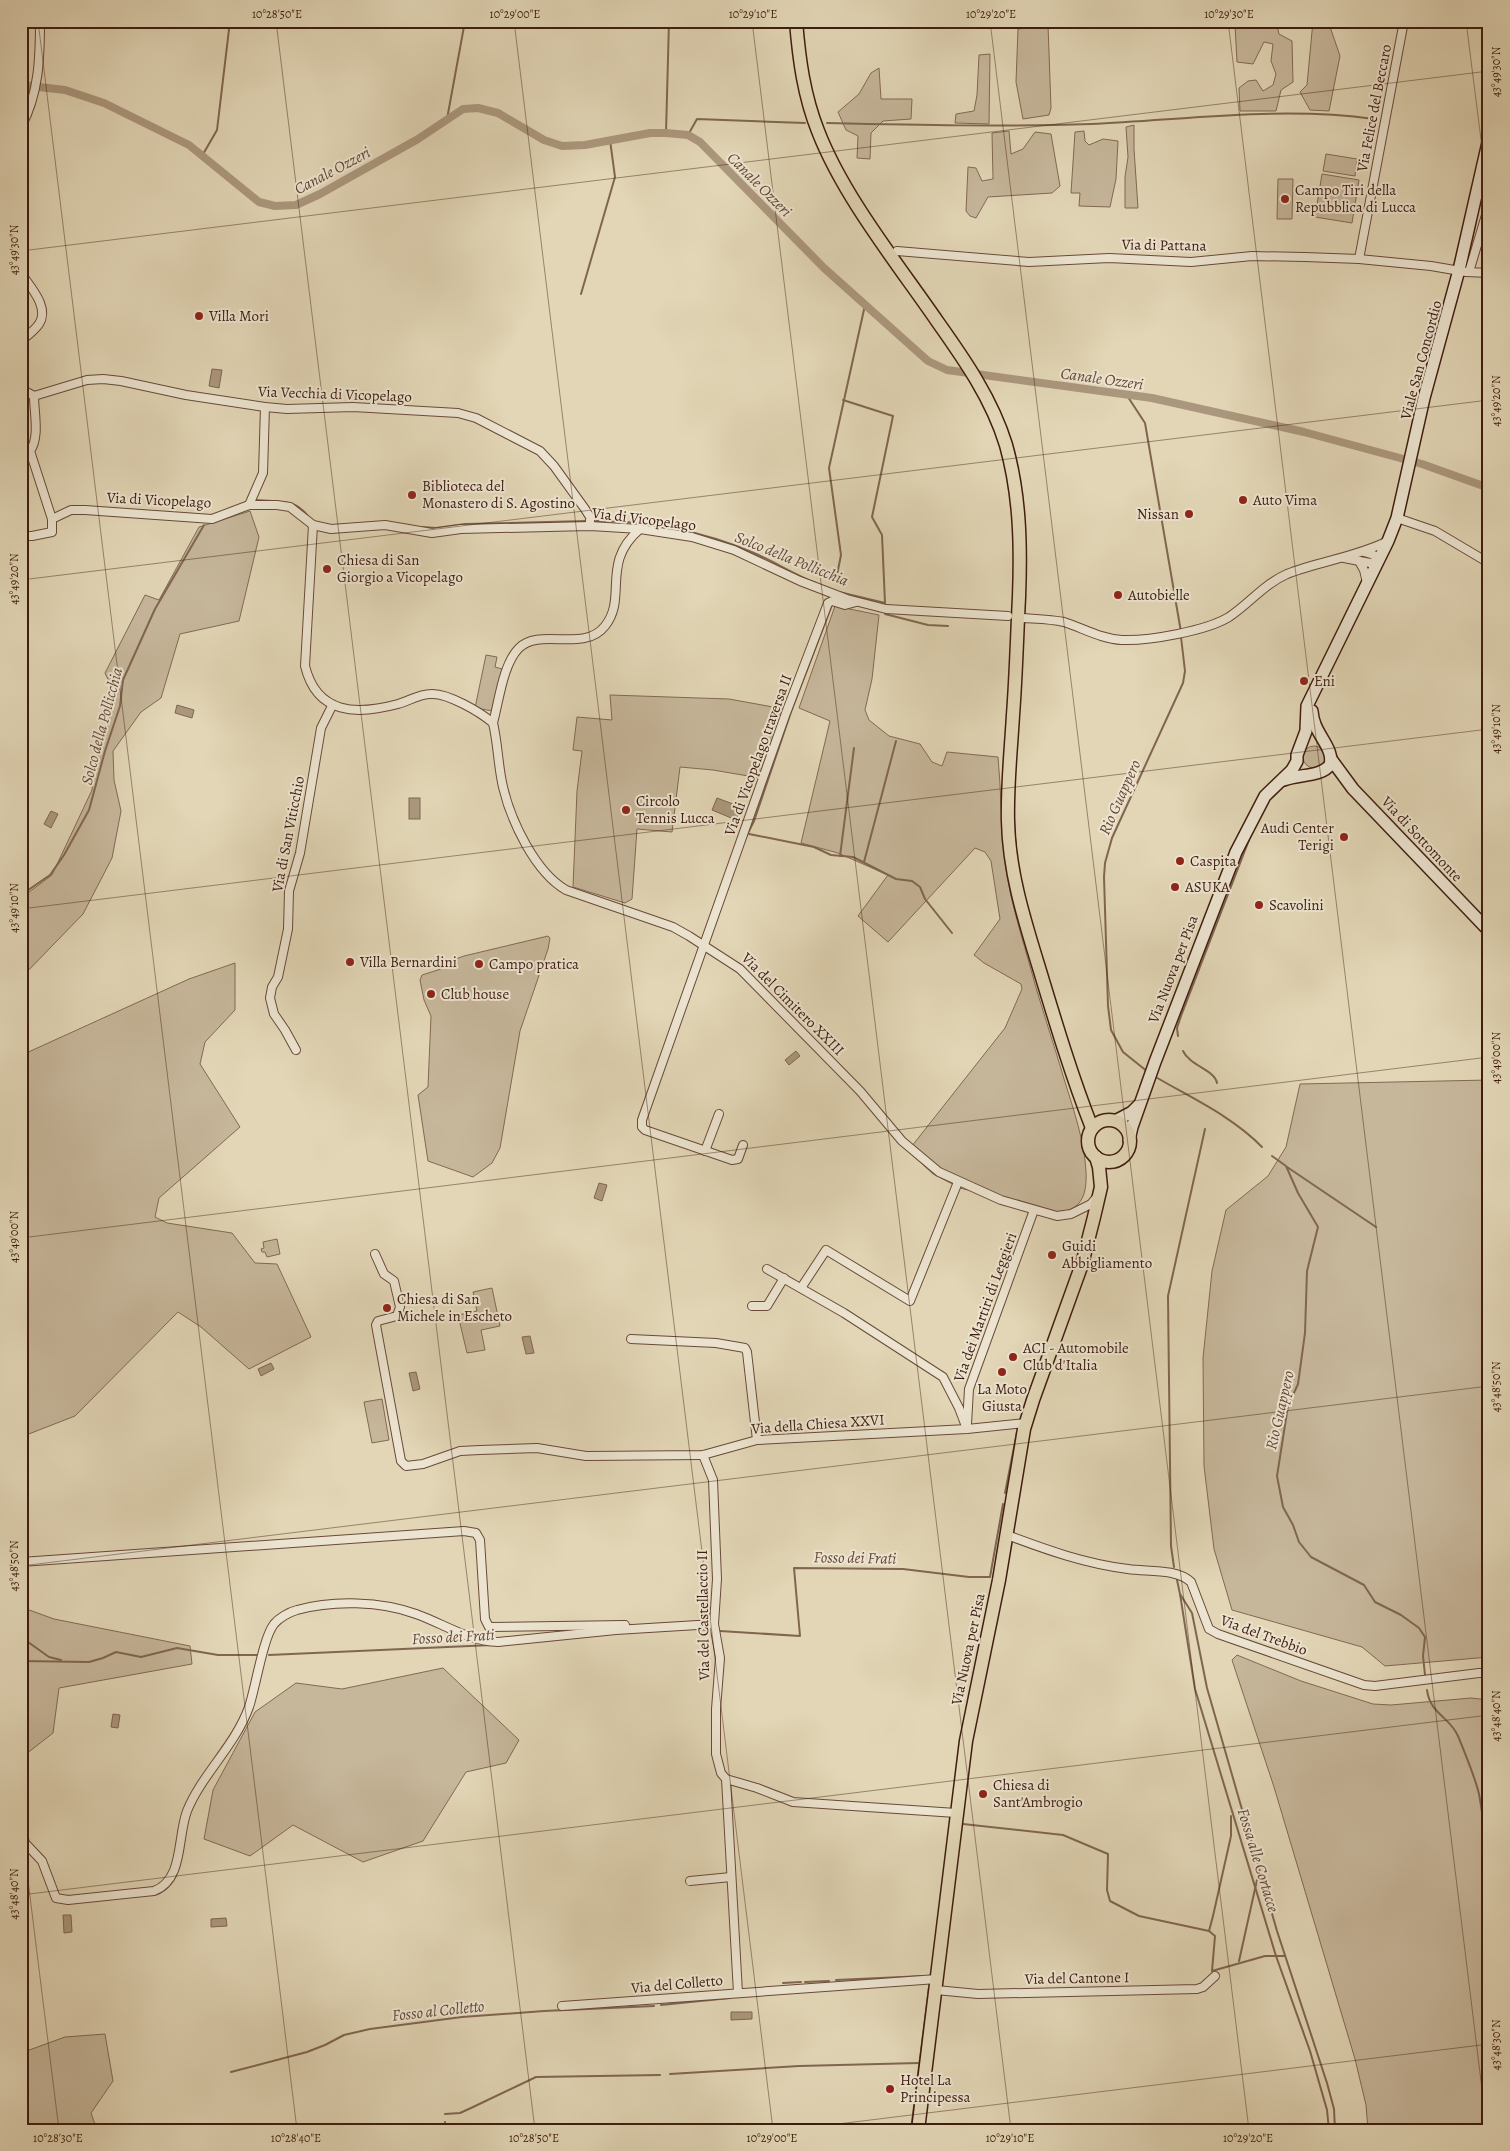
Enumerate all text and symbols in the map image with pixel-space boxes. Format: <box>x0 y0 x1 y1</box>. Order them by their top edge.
text: 10°28'50"E <box>252 6 302 22</box>
text: 10°29'00"E <box>490 6 540 22</box>
text: 10°29'10"E <box>729 6 777 22</box>
text: 10°29'20"E <box>966 6 1016 22</box>
text: 10°29'30"E <box>1204 6 1254 22</box>
street label: Via Felice del Beccaro <box>1352 43 1396 174</box>
text: 43°49'30"N <box>1488 46 1504 97</box>
water label: Canale Ozzeri <box>291 142 374 200</box>
water label: Canale Ozzeri <box>722 147 797 222</box>
place label: Campo Tiri della Repubblica di Lucca <box>1295 180 1416 217</box>
marker: Campo Tiri della Repubblica di Lucca <box>1279 193 1291 205</box>
text: 43°49'30"N <box>6 224 22 275</box>
street label: Via di Pattana <box>1120 234 1207 256</box>
street label: Viale San Concordio <box>1395 298 1447 423</box>
place label: Villa Mori <box>208 306 269 326</box>
marker: Villa Mori <box>193 310 205 322</box>
water label: Canale Ozzeri <box>1059 362 1145 396</box>
text: 43°49'20"N <box>1488 375 1504 427</box>
street label: Via Vecchia di Vicopelago <box>257 381 412 407</box>
place label: Biblioteca del Monastero di S. Agostino <box>422 476 575 513</box>
street label: Via di Vicopelago <box>105 487 212 513</box>
marker: Biblioteca del Monastero di S. Agostino <box>406 489 418 501</box>
place label: Auto Vima <box>1252 490 1317 510</box>
marker: Auto Vima <box>1237 494 1249 506</box>
street label: Via di Vicopelago <box>590 503 697 535</box>
place label: Nissan <box>1137 504 1179 524</box>
marker: Nissan <box>1183 508 1195 520</box>
water label: Solco della Pollicchia <box>732 526 852 592</box>
place label: Chiesa di San Giorgio a Vicopelago <box>337 550 463 587</box>
text: 43°49'20"N <box>6 553 22 605</box>
marker: Chiesa di San Giorgio a Vicopelago <box>321 563 333 575</box>
place label: Autobielle <box>1127 585 1190 605</box>
marker: Autobielle <box>1112 589 1124 601</box>
water label: Solco della Pollicchia <box>76 665 128 787</box>
street label: Via di Vicopelago traversa II <box>719 671 797 840</box>
place label: Eni <box>1314 671 1335 691</box>
marker: Eni <box>1298 675 1310 687</box>
text: 43°49'10"N <box>1488 704 1504 754</box>
water label: Rio Guappero <box>1094 756 1146 839</box>
street label: Via di San Viticchio <box>267 774 309 895</box>
place label: Circolo Tennis Lucca <box>636 791 715 828</box>
street label: Via di Sottomonte <box>1376 791 1467 886</box>
marker: Circolo Tennis Lucca <box>620 804 632 816</box>
place label: Audi Center Terigi <box>1260 818 1334 855</box>
marker: Audi Center Terigi <box>1338 831 1350 843</box>
place label: Caspita <box>1190 851 1237 871</box>
marker: Caspita <box>1174 855 1186 867</box>
place label: ASUKA <box>1184 877 1230 897</box>
marker: ASUKA <box>1169 881 1181 893</box>
text: 43°49'10"N <box>6 883 22 933</box>
place label: Scavolini <box>1269 895 1324 915</box>
marker: Scavolini <box>1253 899 1265 911</box>
street label: Via Nuova per Pisa <box>1143 912 1203 1027</box>
street label: Via del Cimitero XXIII <box>736 947 849 1060</box>
place label: Villa Bernardini <box>359 952 457 972</box>
place label: Campo pratica <box>489 954 579 974</box>
marker: Villa Bernardini <box>344 956 356 968</box>
marker: Campo pratica <box>473 958 485 970</box>
place label: Club house <box>441 984 509 1004</box>
marker: Club house <box>425 988 437 1000</box>
text: 43°49'00"N <box>1488 1032 1504 1084</box>
text: 43°49'00"N <box>6 1211 22 1263</box>
street label: Via dei Martiri di Leggieri <box>948 1230 1021 1385</box>
place label: Guidi Abbigliamento <box>1061 1236 1152 1273</box>
marker: Guidi Abbigliamento <box>1046 1249 1058 1261</box>
place label: Chiesa di San Michele in Escheto <box>397 1289 512 1326</box>
marker: Chiesa di San Michele in Escheto <box>381 1302 393 1314</box>
place label: ACI - Automobile Club d'Italia <box>1022 1338 1129 1375</box>
marker: ACI - Automobile Club d'Italia <box>1007 1351 1019 1363</box>
text: 43°48'50"N <box>1488 1361 1504 1413</box>
marker: La Moto Giusta <box>996 1366 1008 1378</box>
water label: Rio Guappero <box>1260 1369 1300 1452</box>
place label: La Moto Giusta <box>977 1379 1027 1416</box>
street label: Via della Chiesa XXVI <box>750 1409 885 1439</box>
text: 43°48'50"N <box>6 1540 22 1592</box>
water label: Fosso dei Frati <box>813 1546 897 1570</box>
street label: Via del Castellaccio II <box>692 1550 714 1681</box>
street label: Via Nuova per Pisa <box>946 1591 990 1708</box>
street label: Via del Trebbio <box>1217 1610 1310 1660</box>
water label: Fosso dei Frati <box>411 1624 495 1650</box>
text: 43°48'40"N <box>1488 1690 1504 1742</box>
place label: Chiesa di Sant'Ambrogio <box>993 1775 1083 1812</box>
marker: Chiesa di Sant'Ambrogio <box>977 1788 989 1800</box>
water label: Fossa alle Cortacce <box>1232 1806 1284 1915</box>
text: 43°48'40"N <box>6 1868 22 1920</box>
street label: Via del Cantone I <box>1024 1967 1129 1989</box>
street label: Via del Colletto <box>629 1970 724 1998</box>
water label: Fosso al Colletto <box>391 1995 485 2027</box>
text: 43°48'30"N <box>1488 2019 1504 2071</box>
place label: Hotel La Principessa <box>900 2070 971 2107</box>
marker: Hotel La Principessa <box>884 2083 896 2095</box>
text: 10°28'30"E <box>33 2130 83 2146</box>
text: 10°28'40"E <box>271 2130 321 2146</box>
text: 10°28'50"E <box>509 2130 559 2146</box>
text: 10°29'00"E <box>747 2130 797 2146</box>
text: 10°29'10"E <box>986 2130 1034 2146</box>
text: 10°29'20"E <box>1223 2130 1273 2146</box>

